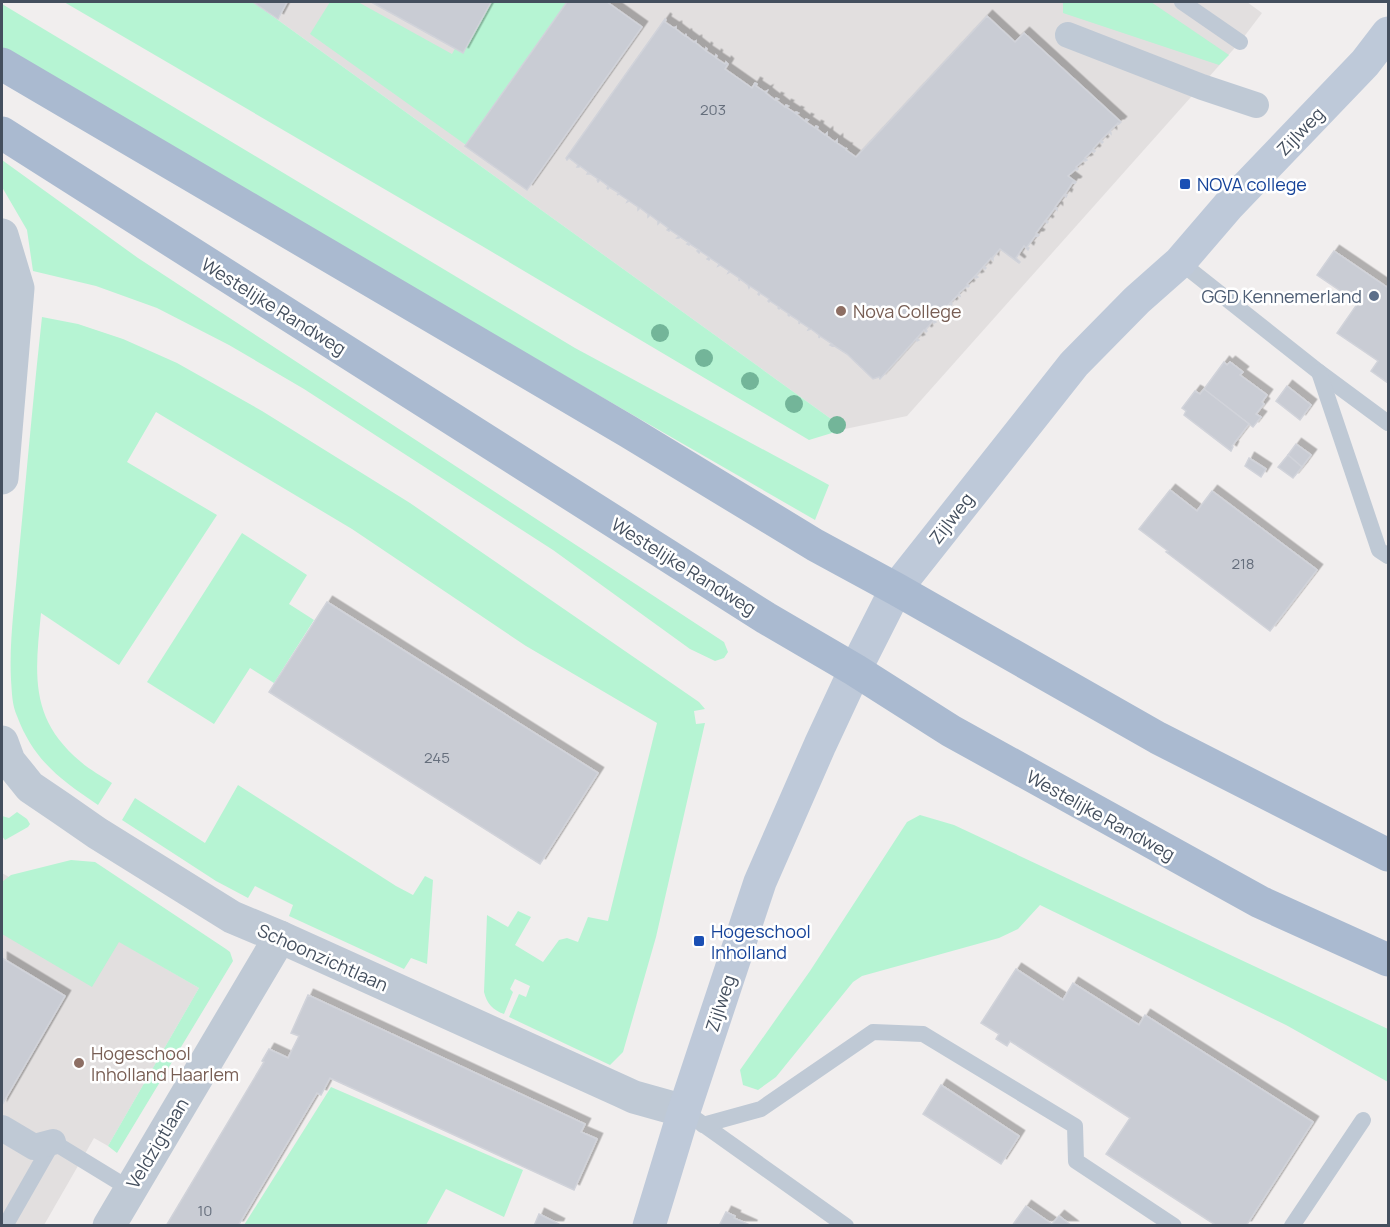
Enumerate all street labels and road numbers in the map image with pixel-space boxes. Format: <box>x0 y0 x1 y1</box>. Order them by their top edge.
street label: Zijlweg <box>1271 102 1329 160</box>
street label: Westelijke Randweg <box>197 252 351 360</box>
street label: Zijlweg <box>924 488 978 548</box>
street label: Westelijke Randweg <box>607 512 761 620</box>
street label: Westelijke Randweg <box>1023 764 1179 866</box>
street label: Schoonzichtlaan <box>254 918 392 996</box>
street label: Zijlweg <box>700 971 740 1035</box>
street label: Veldzigtlaan <box>121 1093 193 1193</box>

